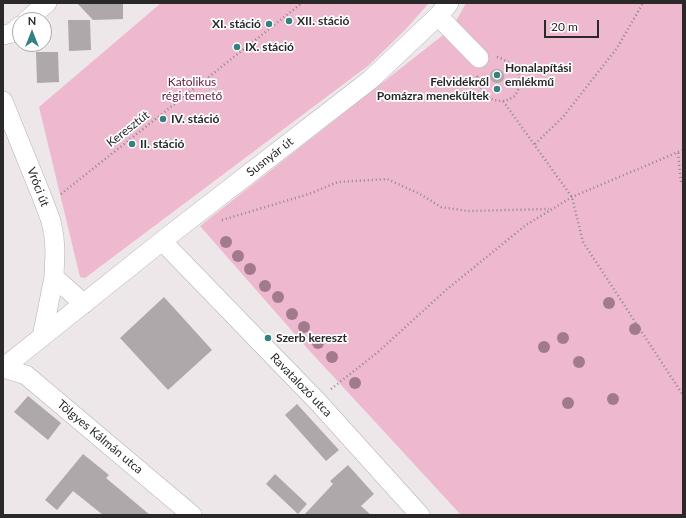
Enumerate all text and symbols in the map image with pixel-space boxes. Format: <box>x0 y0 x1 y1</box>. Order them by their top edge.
north arrow <box>12 12 52 52</box>
scale bar <box>546 12 601 38</box>
text: N <box>28 14 36 27</box>
place label: XII. stáció <box>297 14 349 28</box>
marker: XII. stáció <box>284 16 294 26</box>
place label: XI. stáció <box>212 17 261 31</box>
marker: XI. stáció <box>264 19 274 29</box>
text: 20 m <box>551 19 578 34</box>
place label: IX. stáció <box>245 40 294 54</box>
marker: IX. stáció <box>232 42 242 52</box>
place label: Honalapítási emlékmű <box>505 61 572 89</box>
marker: Honalapítási emlékmű <box>492 70 502 80</box>
park label: Katolikus régi temető <box>162 75 222 103</box>
place label: Felvidékről Pomázra menekültek <box>377 75 489 103</box>
marker: Felvidékről Pomázra menekültek <box>492 84 502 94</box>
street label: Keresztút <box>104 108 152 150</box>
place label: IV. stáció <box>171 112 219 126</box>
marker: IV. stáció <box>158 114 168 124</box>
street label: Susnyár út <box>244 134 296 180</box>
place label: II. stáció <box>140 137 184 151</box>
marker: II. stáció <box>127 139 137 149</box>
street label: Vróci út <box>24 165 52 209</box>
place label: Szerb kereszt <box>276 331 347 345</box>
marker: Szerb kereszt <box>263 333 273 343</box>
street label: Ravatalozó utca <box>267 350 335 420</box>
street label: Tölgyes Kálmán utca <box>54 397 146 477</box>

